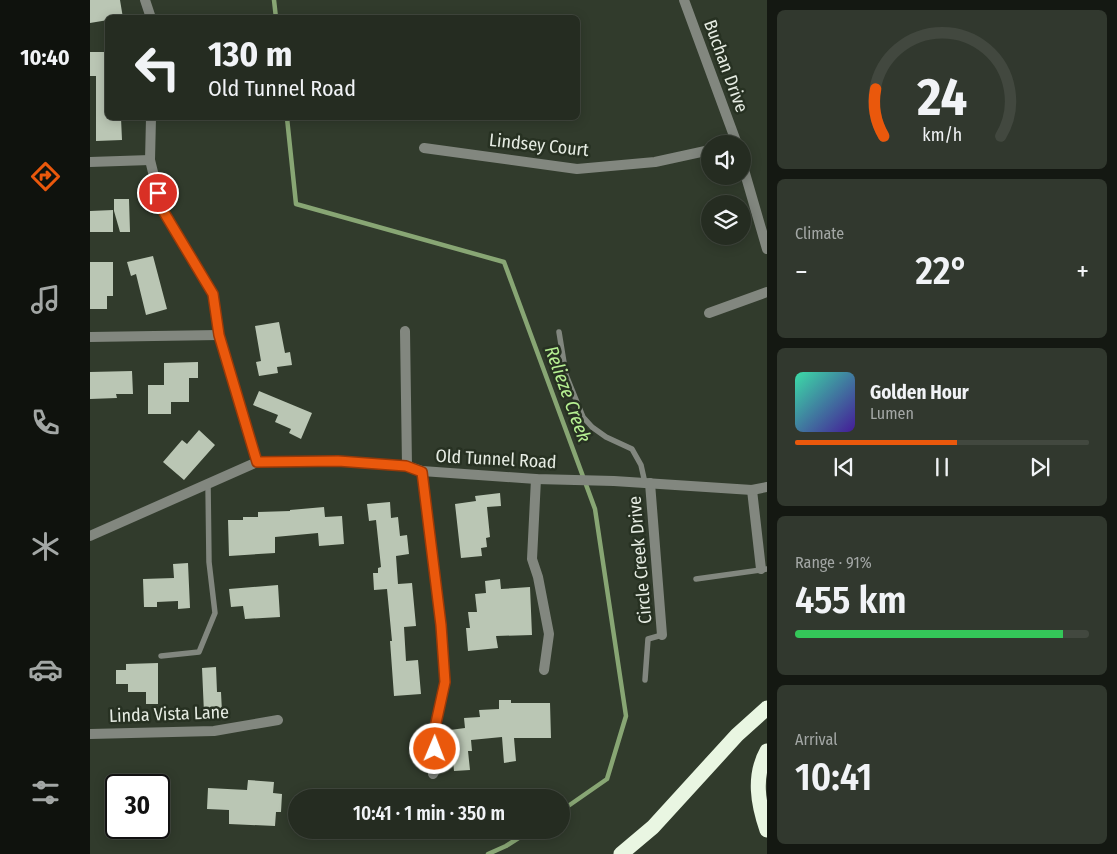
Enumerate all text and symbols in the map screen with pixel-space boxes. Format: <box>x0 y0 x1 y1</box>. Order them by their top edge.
street label: Buchan Drive <box>699 17 753 115</box>
text: 130 m <box>208 33 292 75</box>
icon: left <box>125 35 190 100</box>
text: 10:40 <box>20 44 70 71</box>
text: 24 <box>916 66 967 129</box>
text: Old Tunnel Road <box>208 75 356 102</box>
text: km/h <box>922 124 962 146</box>
street label: Lindsey Court <box>488 129 590 161</box>
map controls <box>701 135 751 245</box>
button: sound <box>701 135 751 185</box>
icon: directions <box>28 159 63 194</box>
pin <box>137 172 179 214</box>
icon: arrive <box>144 179 172 207</box>
button: layers <box>701 195 751 245</box>
text: Climate <box>795 224 844 243</box>
text: 22° <box>916 248 968 294</box>
text: − <box>795 255 808 288</box>
text: + <box>1076 255 1089 288</box>
icon: music <box>28 282 63 317</box>
water label: Relieze Creek <box>540 343 596 445</box>
text: Golden Hour <box>870 381 969 404</box>
text: Lumen <box>870 404 914 423</box>
icon: phone <box>28 405 63 440</box>
street label: Old Tunnel Road <box>435 445 557 473</box>
icon: previous <box>830 453 858 481</box>
icon: pause <box>928 453 956 481</box>
icon: next <box>1026 453 1054 481</box>
street label: Circle Creek Drive <box>623 495 657 625</box>
icon: climate <box>28 529 63 564</box>
text: Range · 91% <box>795 553 872 572</box>
text: 455 km <box>795 577 907 623</box>
icon: car <box>28 652 63 687</box>
street label: Linda Vista Lane <box>109 701 229 727</box>
position arrow <box>408 722 460 774</box>
text: Arrival <box>795 730 837 749</box>
text: 10:41 <box>795 754 872 800</box>
speed limit sign: 30 <box>105 774 170 839</box>
icon: filters <box>28 775 63 810</box>
text: 10:41 · 1 min · 350 m <box>353 802 505 825</box>

